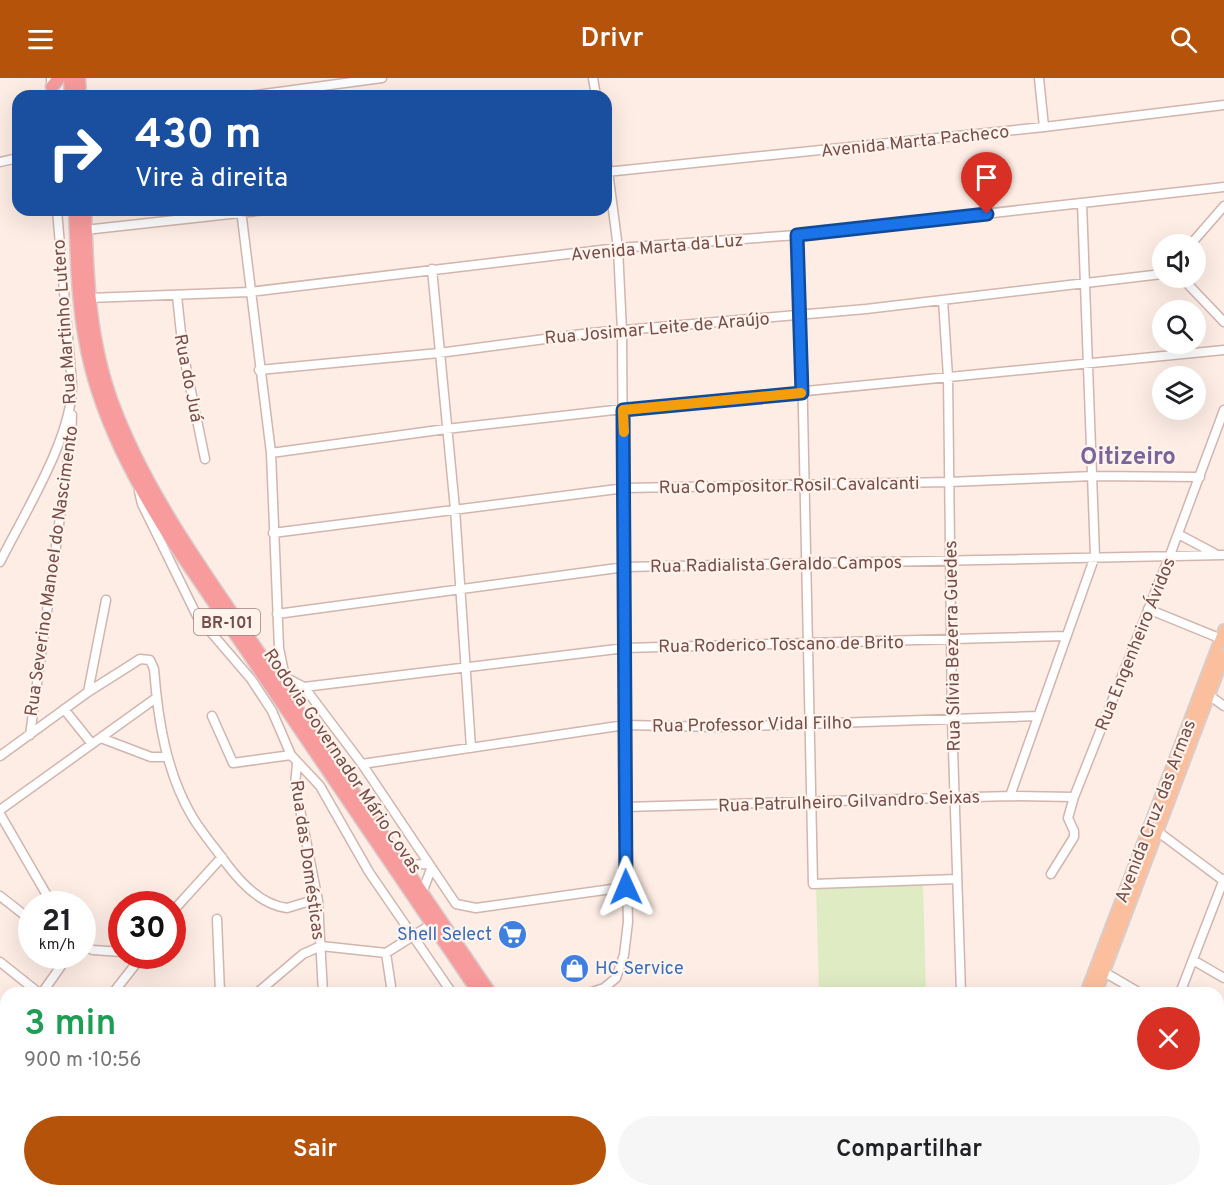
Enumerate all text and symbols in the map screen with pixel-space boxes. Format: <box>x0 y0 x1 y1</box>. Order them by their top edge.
text: Drivr <box>580 22 644 56</box>
icon: menu <box>24 23 57 56</box>
icon: search <box>1167 23 1200 56</box>
text: 430 m <box>135 110 261 163</box>
icon: right <box>36 114 114 192</box>
street label: Avenida Marta Pacheco <box>820 121 1011 164</box>
pin <box>961 152 1012 214</box>
icon: arrive <box>970 161 1003 194</box>
text: Vire à direita <box>135 162 288 196</box>
street label: Avenida Marta da Luz <box>570 229 744 267</box>
map controls <box>1152 234 1206 420</box>
button: sound <box>1152 234 1206 288</box>
street label: Rua Martinho Lutero <box>48 238 83 405</box>
button: search <box>1152 300 1206 354</box>
street label: Rua Josimar Leite de Araújo <box>544 308 771 351</box>
street label: Rua do Juá <box>168 332 207 424</box>
button: layers <box>1152 366 1206 420</box>
street label: Rua Severino Manoel do Nascimento <box>21 424 84 718</box>
district label: Oitizeiro <box>1080 443 1176 473</box>
street label: Rua Compositor Rosil Cavalcanti <box>658 473 920 500</box>
street label: Rua Sílvia Bezerra Guedes <box>940 540 967 752</box>
street label: Rua Radialista Geraldo Campos <box>650 552 902 579</box>
street label: Rua Engenheiro Ávidos <box>1089 554 1182 735</box>
road number: BR-101 <box>194 609 260 635</box>
street label: Rua Roderico Toscano de Brito <box>658 632 904 659</box>
street label: Rodovia Governador Mário Covas <box>258 645 426 879</box>
street label: Rua Professor Vidal Filho <box>652 712 852 739</box>
street label: Avenida Cruz das Armas <box>1111 717 1202 907</box>
street label: Rua das Domésticas <box>284 779 329 942</box>
street label: Rua Patrulheiro Gilvandro Seixas <box>718 786 980 819</box>
position arrow <box>594 855 658 919</box>
speed limit sign: 30 <box>108 891 186 969</box>
text: 21 <box>42 904 72 941</box>
supermarket icon: Shell Select <box>497 918 529 950</box>
place label: Shell Select <box>397 924 492 947</box>
text: km/h <box>39 936 75 955</box>
shop icon: HC Service <box>558 952 590 984</box>
place label: HC Service <box>595 958 684 981</box>
text: 3 min <box>24 1002 116 1048</box>
button: close <box>1137 1007 1200 1070</box>
text: 900 m · 10:56 <box>24 1048 142 1074</box>
button: Sair <box>24 1116 606 1185</box>
button: Compartilhar <box>618 1116 1200 1185</box>

